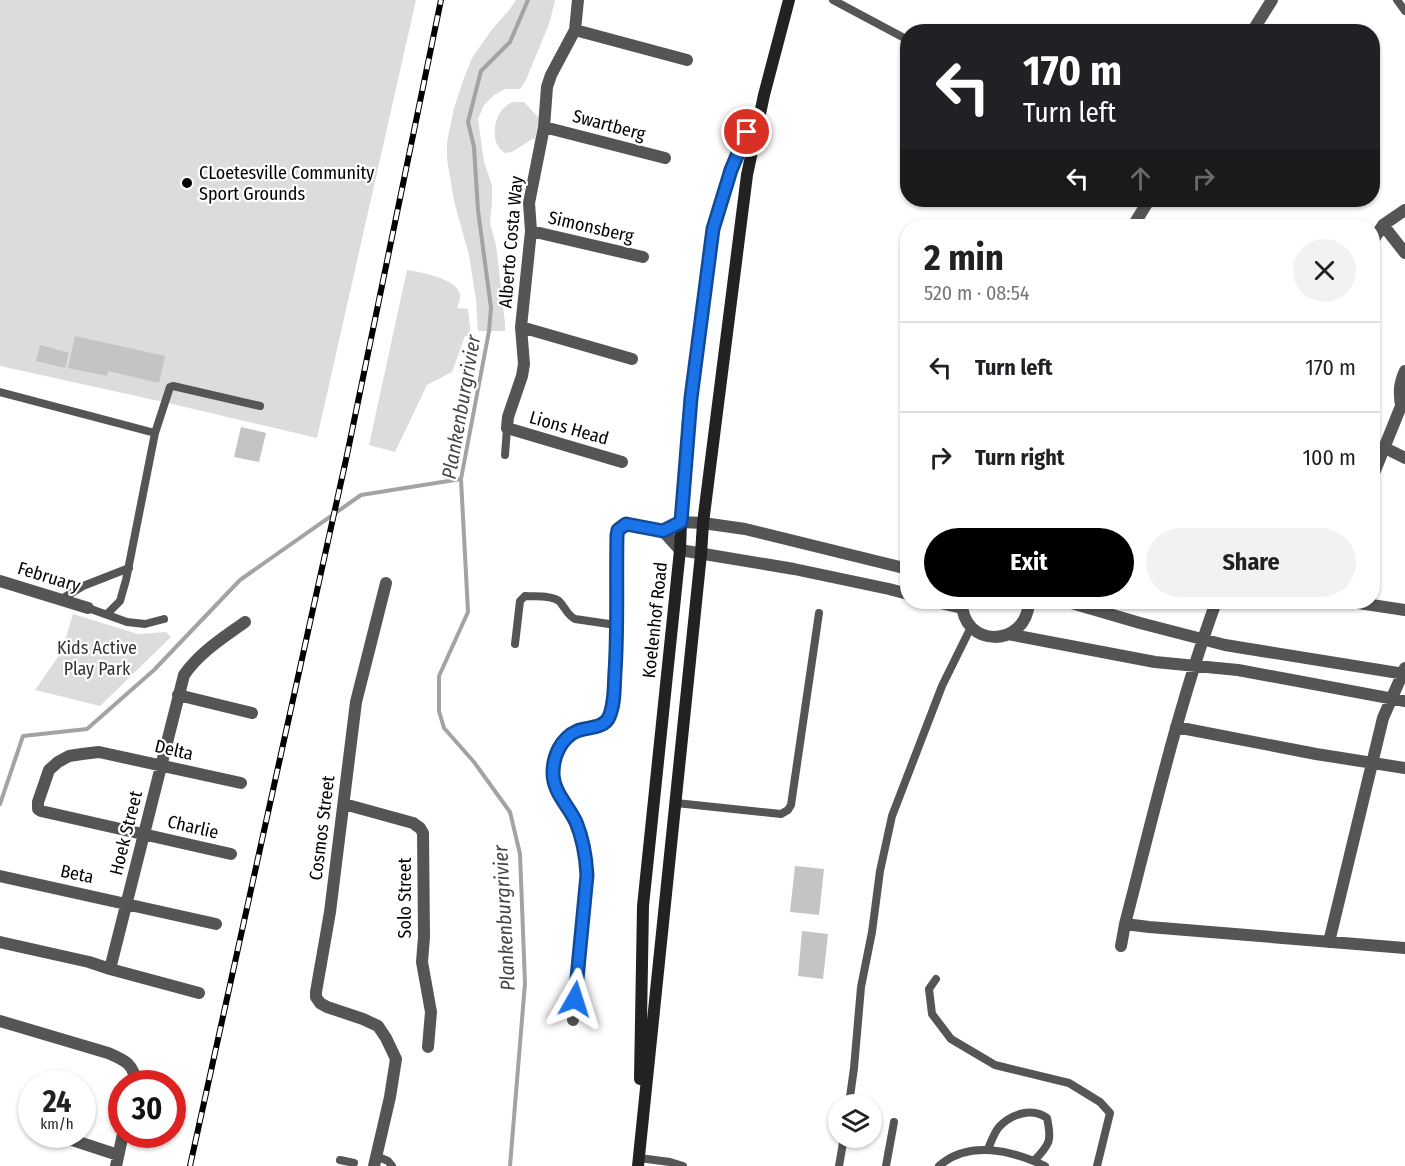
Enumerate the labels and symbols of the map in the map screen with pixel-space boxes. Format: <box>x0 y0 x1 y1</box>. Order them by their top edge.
street label: Swartberg <box>570 105 648 145</box>
pin <box>721 106 772 157</box>
place label: CLoetesville Community Sport Grounds <box>199 162 374 205</box>
street label: Alberto Costa Way <box>494 175 528 309</box>
marker: CLoetesville Community Sport Grounds <box>180 176 194 190</box>
street label: Simonsberg <box>546 207 636 248</box>
water label: Plankenburgrivier <box>437 332 486 481</box>
street label: Lions Head <box>527 406 611 450</box>
street label: February <box>15 557 83 597</box>
street label: Koelenhof Road <box>638 561 672 679</box>
park label: Kids Active Play Park <box>57 637 137 680</box>
street label: Delta <box>153 735 195 765</box>
street label: Cosmos Street <box>305 774 339 882</box>
street label: Hoek Street <box>105 788 147 877</box>
street label: Charlie <box>165 810 221 844</box>
water label: Plankenburgrivier <box>488 843 520 991</box>
street label: Solo Street <box>394 857 416 939</box>
street label: Beta <box>58 860 96 888</box>
position arrow <box>543 967 607 1031</box>
speed limit sign: 30 <box>108 1070 186 1148</box>

